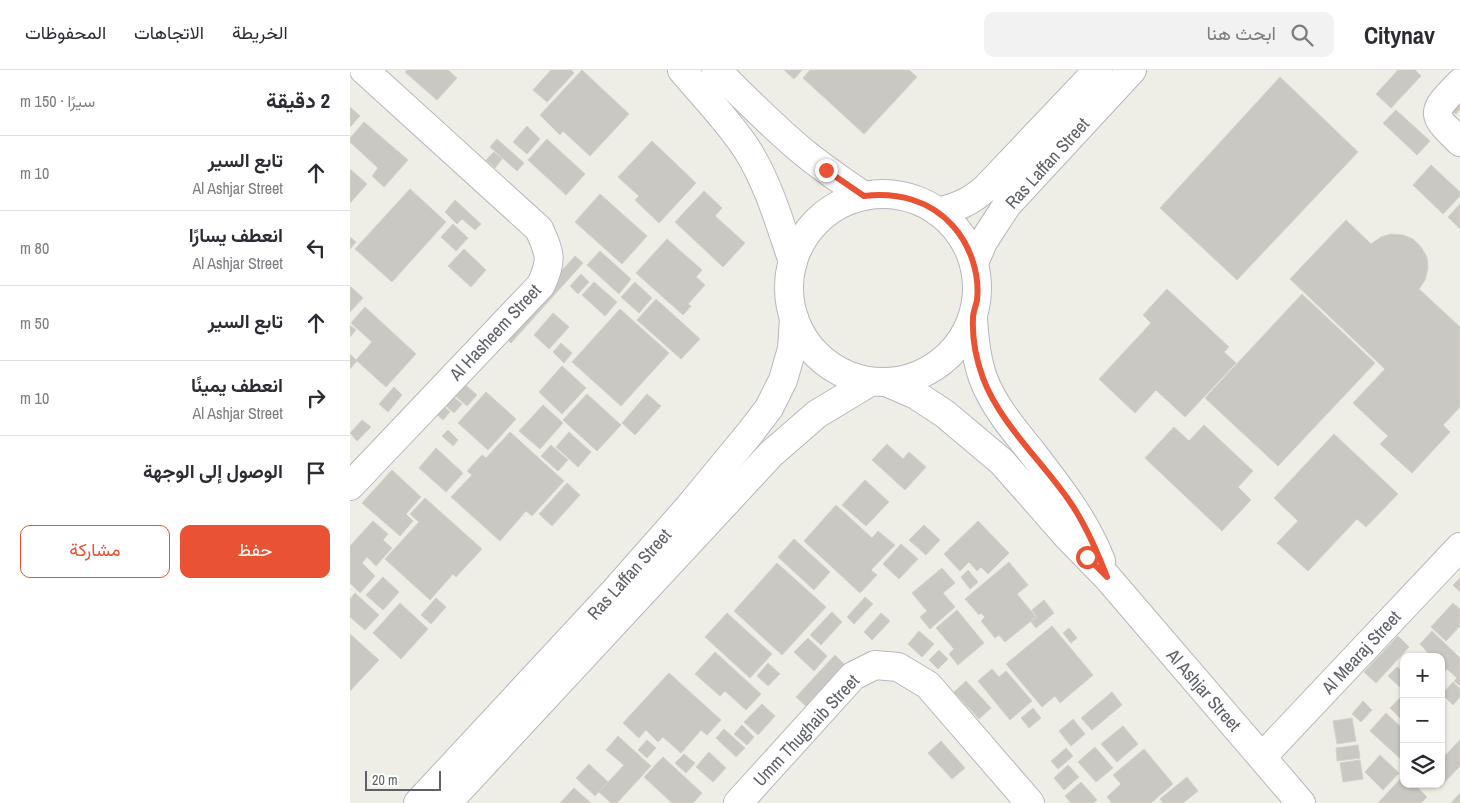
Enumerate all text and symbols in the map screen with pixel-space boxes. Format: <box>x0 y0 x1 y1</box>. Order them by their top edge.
search box <box>984 12 1334 57</box>
text: Citynav <box>1364 19 1435 51</box>
text: المحفوظات <box>25 20 106 45</box>
text: الاتجاهات <box>134 20 204 45</box>
text: الخريطة <box>232 20 288 45</box>
text: ابحث هنا <box>1206 20 1276 46</box>
icon: search <box>1288 21 1316 49</box>
text: 2 دقيقة <box>266 86 330 115</box>
text: سيرًا · 150 m <box>20 90 95 112</box>
street label: Ras Laffan Street <box>999 112 1095 214</box>
text: تابع السير <box>208 147 283 173</box>
icon: ahead <box>302 159 330 187</box>
route end <box>815 159 838 182</box>
text: 10 m <box>20 162 49 184</box>
text: Al Ashjar Street <box>193 177 283 199</box>
text: انعطف يسارًا <box>189 222 283 248</box>
icon: left <box>302 234 330 262</box>
text: 80 m <box>20 237 49 259</box>
text: Al Ashjar Street <box>193 252 283 274</box>
street label: Al Hasheem Street <box>443 278 546 387</box>
text: تابع السير <box>208 308 283 334</box>
icon: ahead <box>302 309 330 337</box>
text: 50 m <box>20 312 49 334</box>
text: انعطف يمينًا <box>191 372 283 398</box>
icon: right <box>302 384 330 412</box>
text: 10 m <box>20 387 49 409</box>
text: Al Ashjar Street <box>193 402 283 424</box>
text: الوصول إلى الوجهة <box>143 458 283 484</box>
icon: arrive <box>302 459 330 487</box>
street label: Ras Laffan Street <box>581 523 677 625</box>
button: مشاركة <box>20 525 170 578</box>
button: حفظ <box>180 525 330 578</box>
route start <box>1076 546 1099 569</box>
street label: Al Mearaj Street <box>1315 605 1406 700</box>
street label: Al Ashjar Street <box>1161 643 1247 737</box>
map controls <box>1400 653 1445 788</box>
button: + <box>1400 653 1445 698</box>
street label: Umm Thughaib Street <box>747 668 865 792</box>
button: − <box>1400 698 1445 743</box>
button: layers <box>1400 743 1445 788</box>
scale bar <box>365 768 441 791</box>
text: 20 m <box>372 771 398 789</box>

